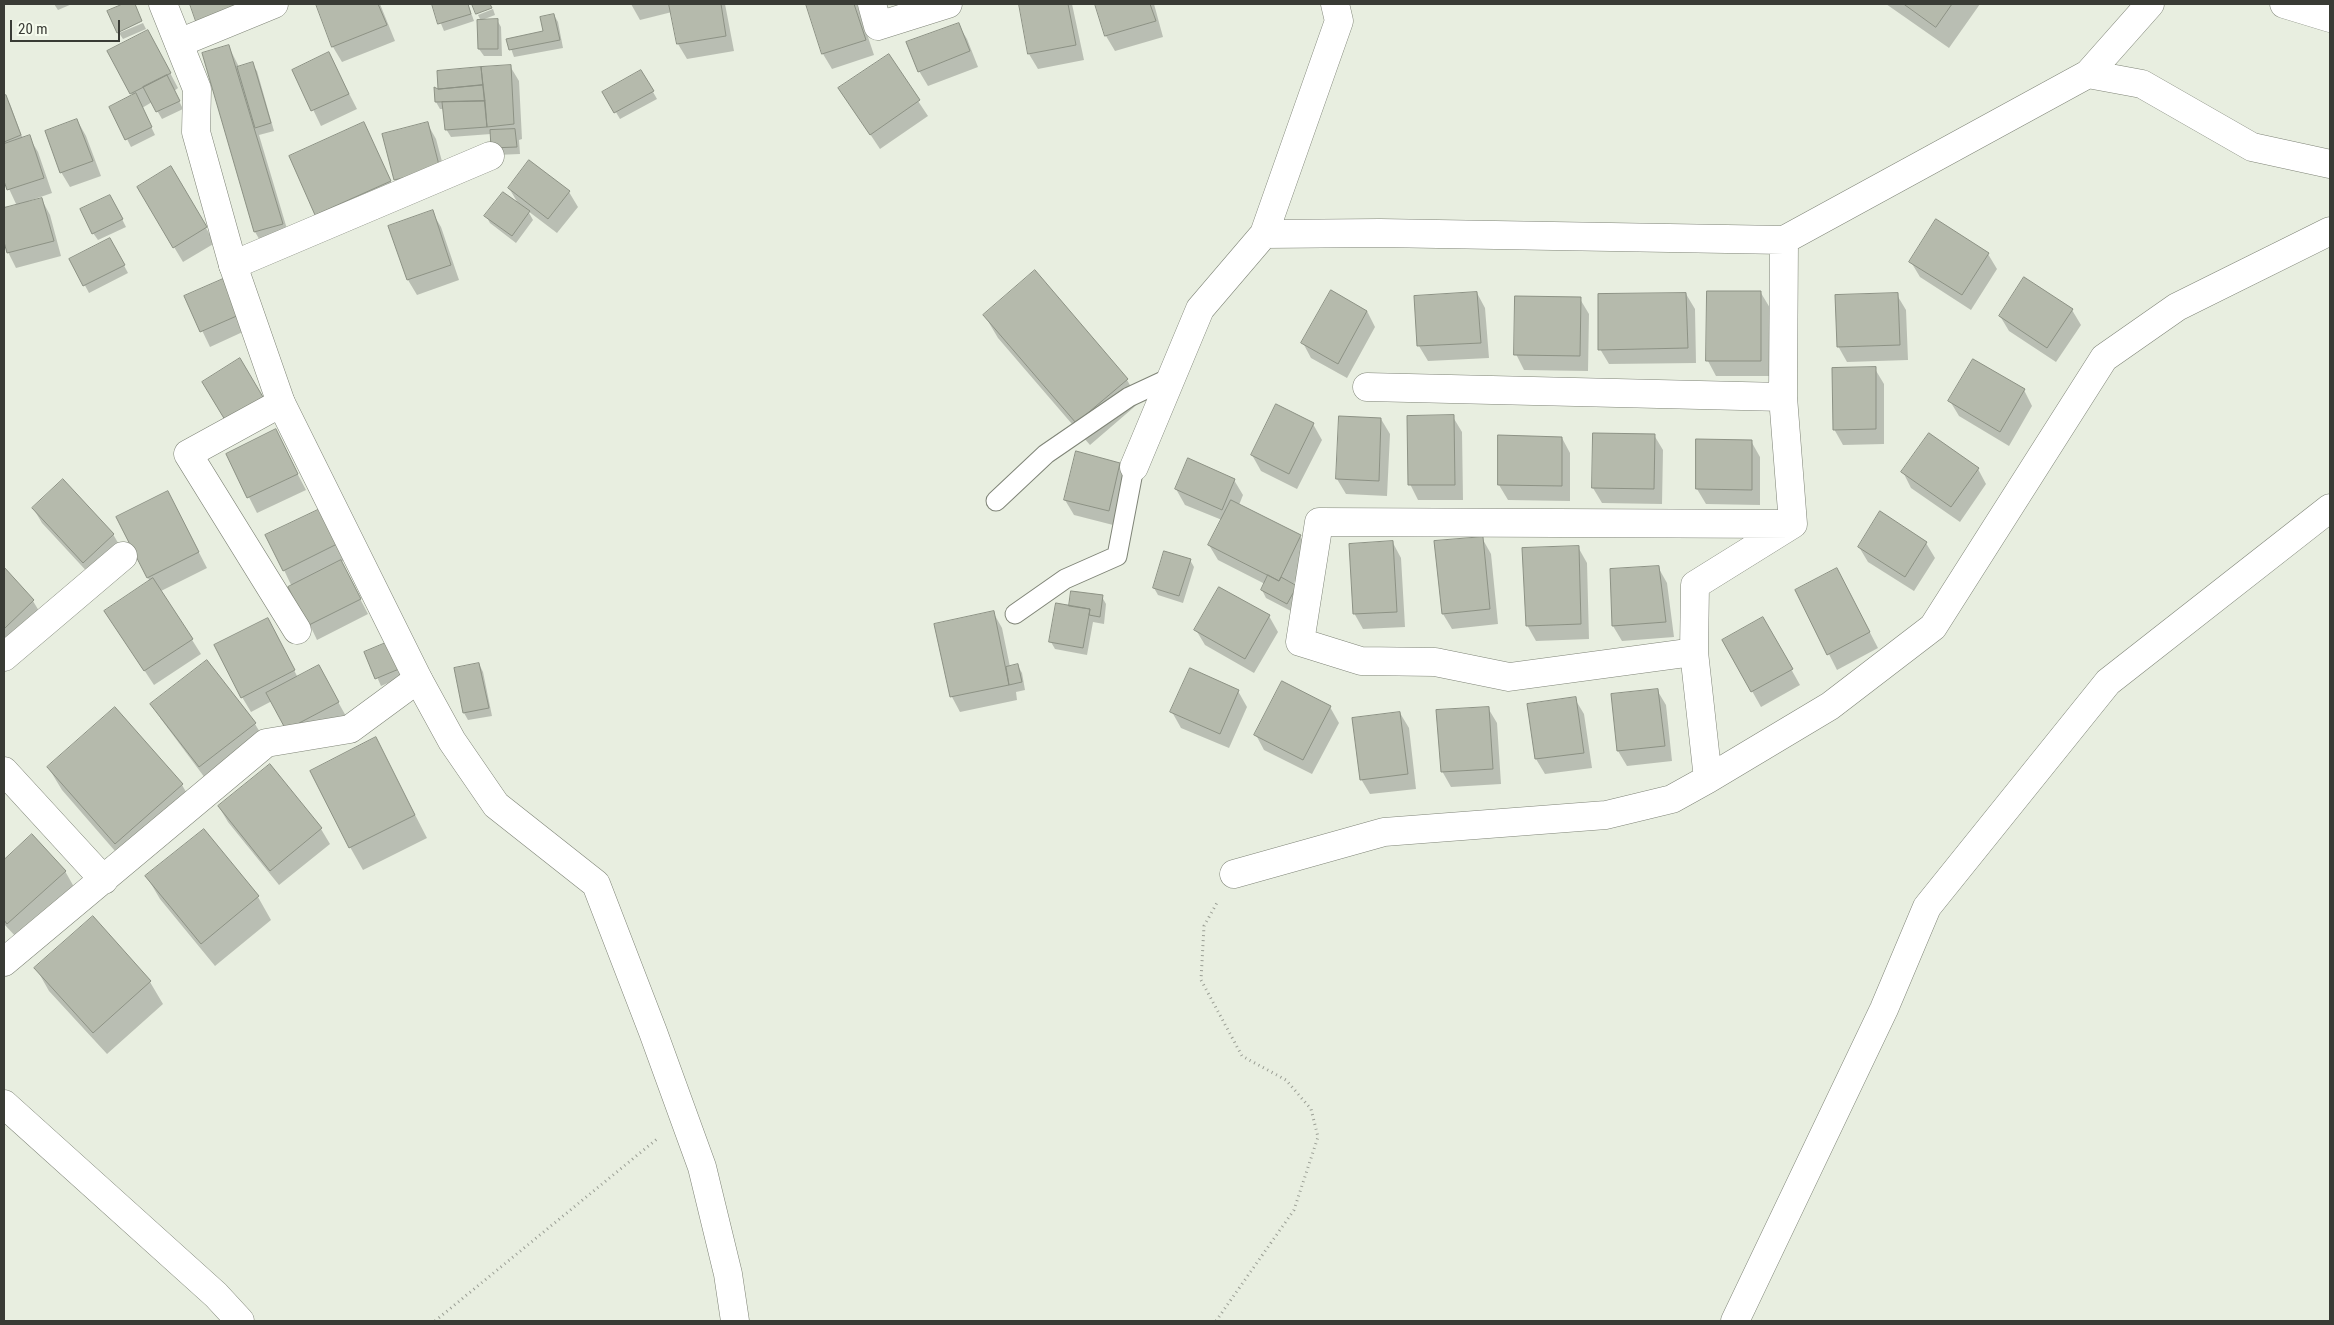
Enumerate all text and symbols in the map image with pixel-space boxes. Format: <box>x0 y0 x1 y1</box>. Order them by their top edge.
scale bar <box>12 10 122 42</box>
text: 20 m <box>18 20 48 38</box>

